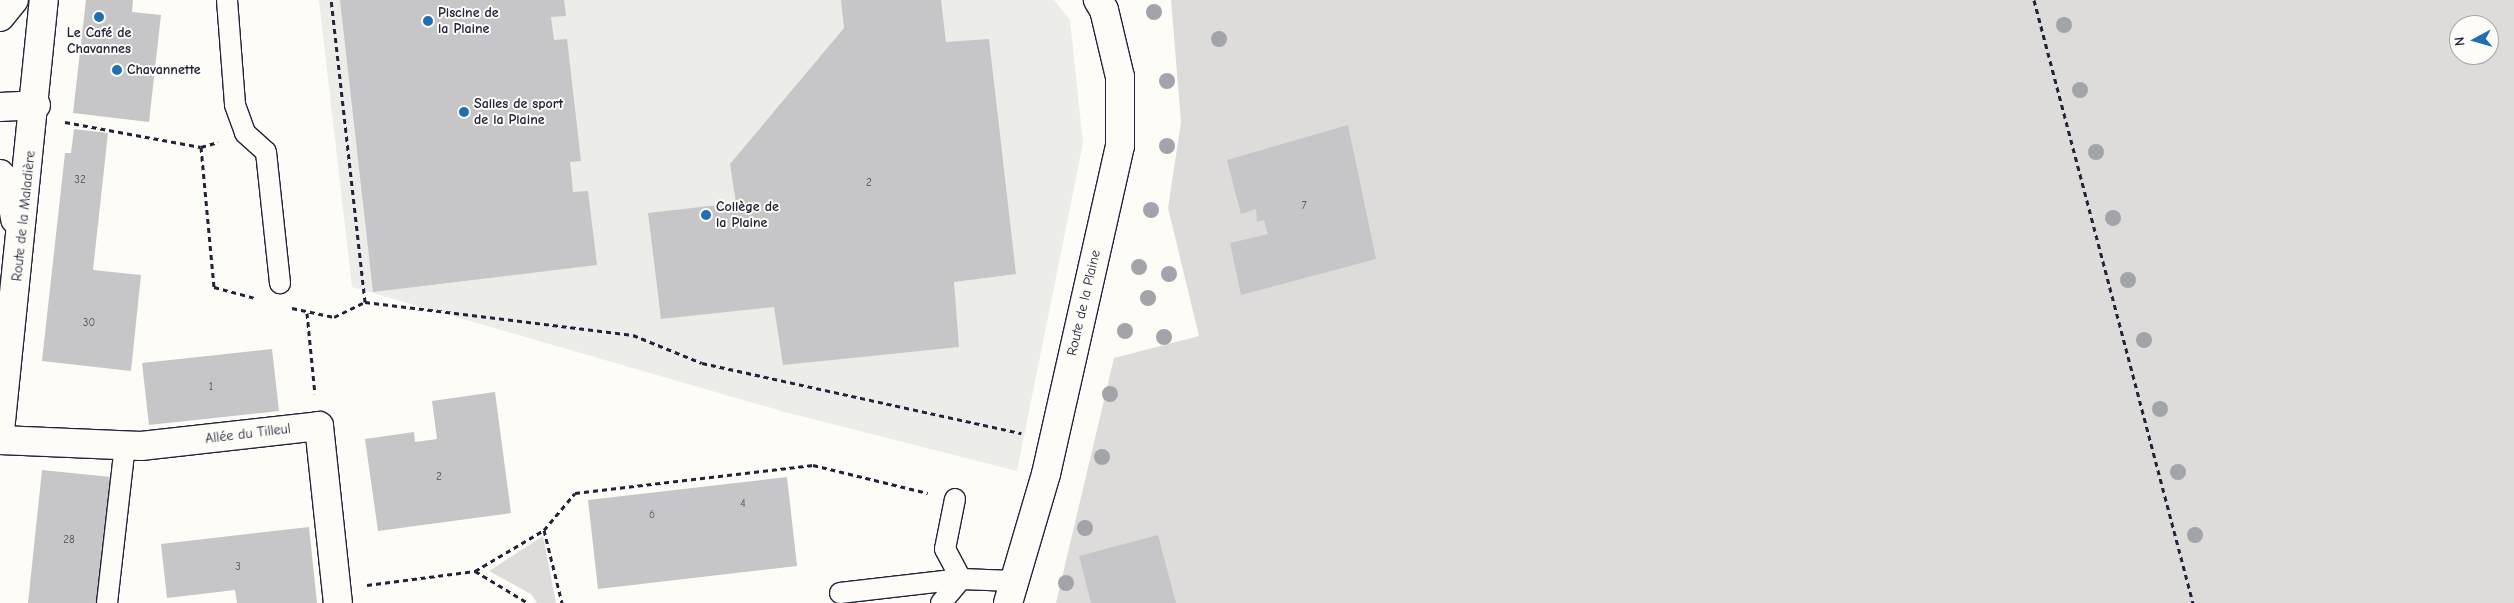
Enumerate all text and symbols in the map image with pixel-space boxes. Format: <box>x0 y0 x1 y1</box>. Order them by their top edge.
place label: Piscine de la Plaine <box>438 5 499 38</box>
marker: Le Café de Chavannes <box>93 11 105 23</box>
marker: Piscine de la Plaine <box>422 15 434 27</box>
north arrow <box>2449 15 2499 65</box>
place label: Le Café de Chavannes <box>67 25 131 58</box>
text: N <box>2451 36 2469 47</box>
place label: Chavannette <box>127 62 201 78</box>
marker: Chavannette <box>111 64 123 76</box>
place label: Salles de sport de la Plaine <box>474 96 563 128</box>
marker: Salles de sport de la Plaine <box>458 106 470 118</box>
street label: Route de la Maladière <box>9 150 39 282</box>
house number: 32 <box>74 173 86 187</box>
house number: 2 <box>866 176 872 190</box>
place label: Collège de la Plaine <box>716 199 779 232</box>
house number: 7 <box>1301 199 1307 213</box>
marker: Collège de la Plaine <box>700 209 712 221</box>
street label: Route de la Plaine <box>1064 248 1104 358</box>
house number: 30 <box>83 316 95 330</box>
house number: 1 <box>209 380 213 394</box>
street label: Allée du Tilleul <box>204 420 292 448</box>
house number: 2 <box>436 470 442 484</box>
house number: 4 <box>740 497 746 511</box>
house number: 6 <box>649 508 655 522</box>
house number: 28 <box>63 533 75 547</box>
house number: 3 <box>235 560 241 574</box>

